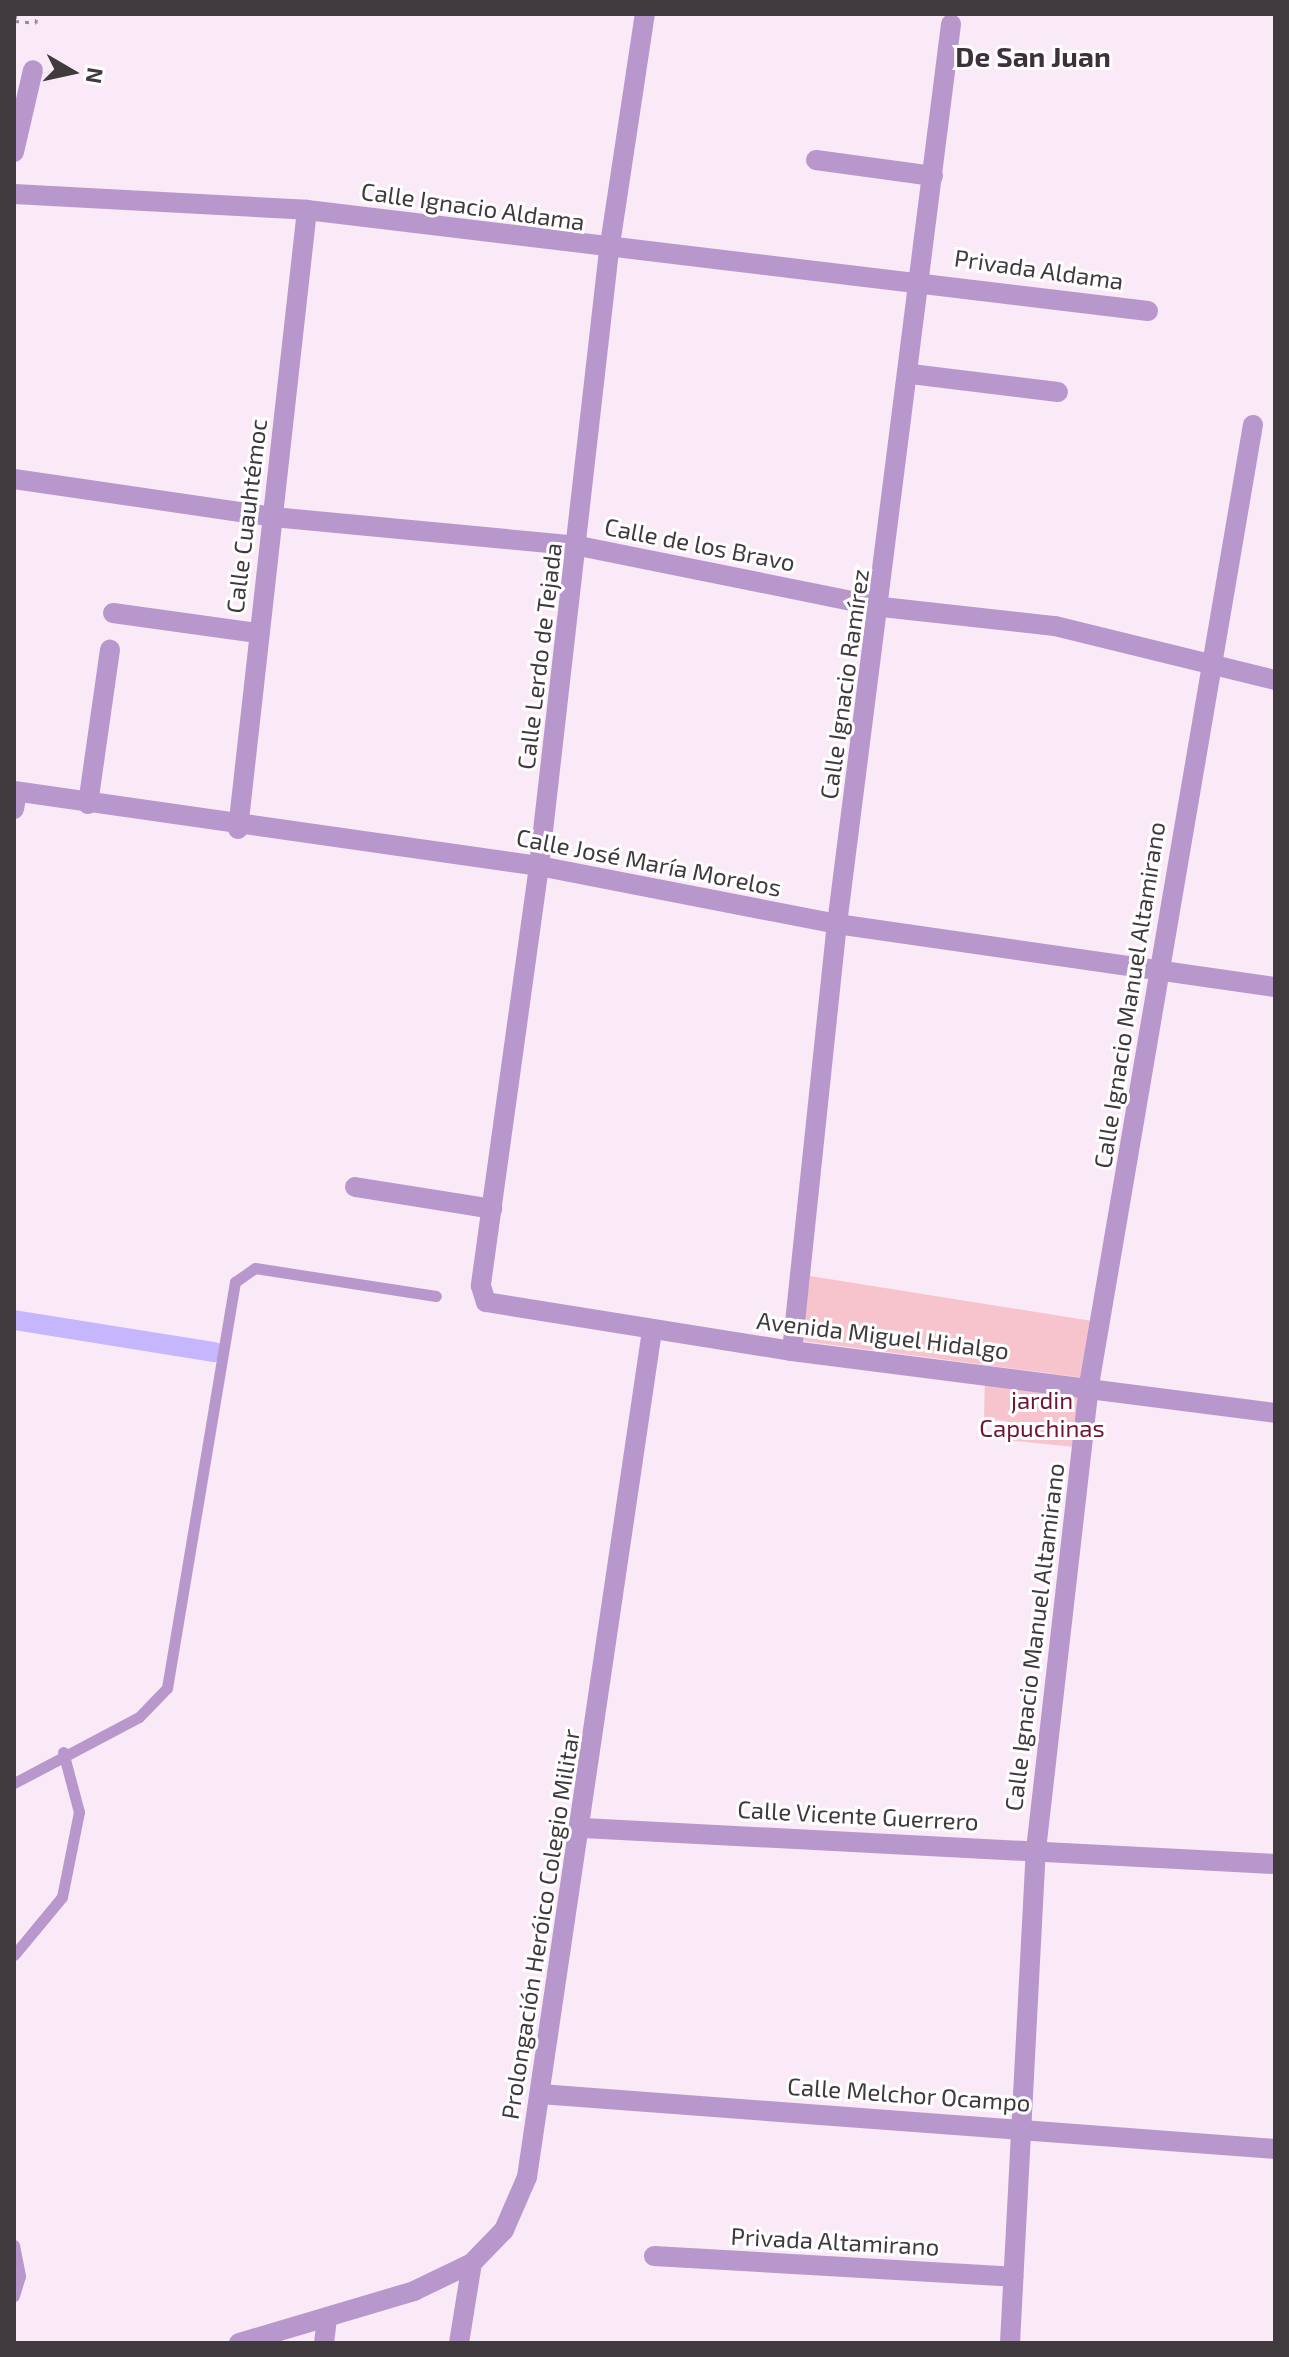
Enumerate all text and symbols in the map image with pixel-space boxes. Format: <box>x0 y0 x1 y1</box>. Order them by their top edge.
north arrow <box>32 32 112 112</box>
district label: De San Juan <box>955 39 1111 73</box>
text: N <box>82 66 110 86</box>
street label: Calle Ignacio Aldama <box>359 176 587 236</box>
street label: Privada Aldama <box>952 243 1126 295</box>
street label: Calle Cuauhtémoc <box>220 417 272 615</box>
street label: Calle de los Bravo <box>602 511 798 577</box>
street label: Calle Lerdo de Tejada <box>511 541 567 771</box>
street label: Calle Ignacio Ramírez <box>814 567 874 801</box>
street label: Calle Ignacio Manuel Altamirano <box>1087 819 1171 1171</box>
street label: Calle José María Morelos <box>514 822 784 902</box>
street label: Avenida Miguel Hidalgo <box>755 1305 1011 1365</box>
park label: jardin Capuchinas <box>979 1386 1105 1442</box>
street label: Calle Ignacio Manuel Altamirano <box>998 1461 1070 1813</box>
street label: Prolongación Heróico Colegio Militar <box>495 1727 585 2121</box>
street label: Calle Vicente Guerrero <box>736 1794 980 1836</box>
street label: Calle Melchor Ocampo <box>786 2071 1032 2117</box>
street label: Privada Altamirano <box>730 2221 940 2261</box>

